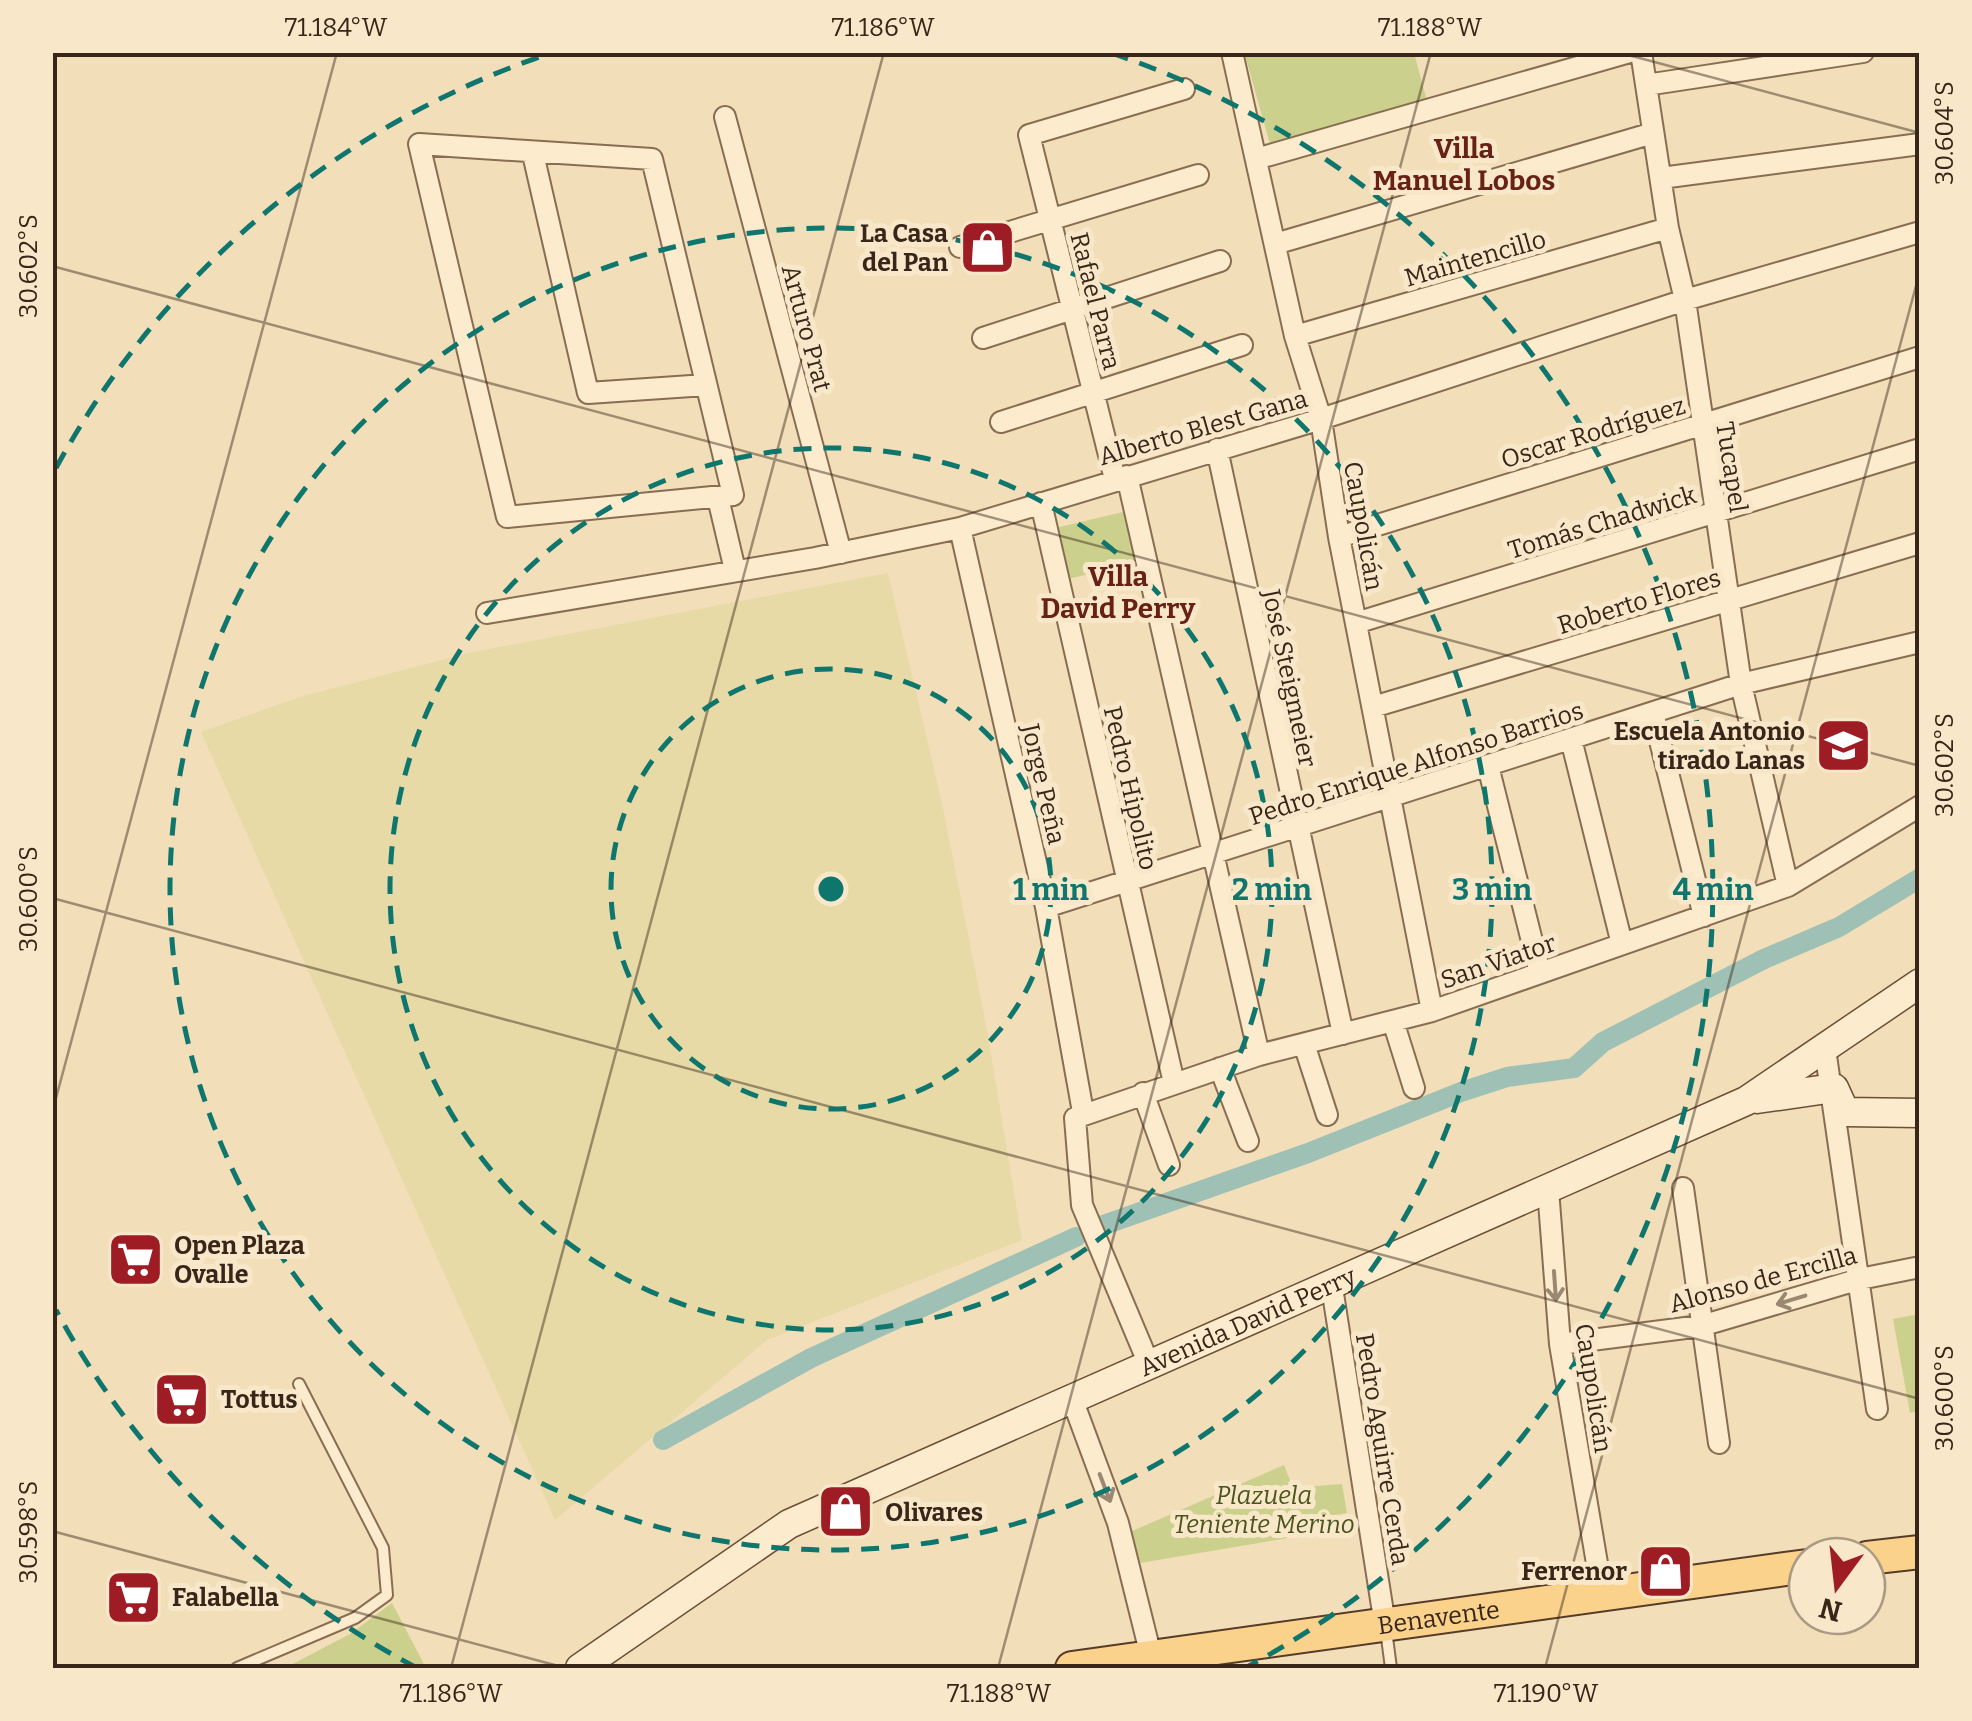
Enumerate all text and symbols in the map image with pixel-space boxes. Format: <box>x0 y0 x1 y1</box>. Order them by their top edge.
text: 71.184°W <box>285 13 388 43</box>
text: 71.186°W <box>831 13 935 43</box>
text: 71.188°W <box>1378 13 1483 43</box>
text: 30.604°S <box>1930 81 1960 185</box>
district label: Villa Manuel Lobos <box>1373 132 1555 197</box>
text: 30.602°S <box>14 214 44 318</box>
shop icon: La Casa del Pan <box>957 217 1017 277</box>
place label: La Casa del Pan <box>860 219 948 278</box>
street label: Maintencillo <box>1401 224 1549 293</box>
street label: Rafael Parra <box>1063 229 1127 373</box>
street label: Arturo Prat <box>775 261 837 395</box>
street label: Alberto Blest Gana <box>1095 384 1311 472</box>
street label: Oscar Rodríguez <box>1498 391 1689 475</box>
street label: Tucapel <box>1709 420 1753 515</box>
street label: Caupolicán <box>1337 459 1389 593</box>
street label: Tomás Chadwick <box>1505 480 1701 566</box>
district label: Villa David Perry <box>1041 560 1196 625</box>
street label: Roberto Flores <box>1554 563 1724 641</box>
street label: José Steigmeier <box>1255 586 1322 770</box>
street label: Pedro Enrique Alfonso Barrios <box>1245 696 1587 832</box>
street label: Pedro Hipolito <box>1097 703 1163 873</box>
text: 30.602°S <box>1930 713 1960 817</box>
school or university icon: Escuela Antonio tirado Lanas <box>1814 715 1874 775</box>
place label: Escuela Antonio tirado Lanas <box>1614 717 1805 776</box>
street label: Jorge Peña <box>1014 720 1072 848</box>
text: 30.600°S <box>14 846 44 952</box>
centre of rings <box>813 871 849 907</box>
text: 1 min <box>1013 872 1090 908</box>
text: 2 min <box>1232 872 1313 908</box>
text: 3 min <box>1452 872 1533 908</box>
text: 4 min <box>1672 872 1754 908</box>
street label: San Viator <box>1437 928 1560 996</box>
supermarket icon: Open Plaza Ovalle <box>105 1229 165 1289</box>
place label: Open Plaza Ovalle <box>174 1231 305 1290</box>
street label: Alonso de Ercilla <box>1666 1240 1861 1319</box>
street label: Avenida David Perry <box>1135 1261 1361 1383</box>
one-way arrow <box>1546 1270 1565 1302</box>
one-way arrow <box>1776 1291 1807 1310</box>
street label: Caupolicán <box>1568 1321 1618 1455</box>
street label: Pedro Aguirre Cerda <box>1349 1331 1415 1568</box>
text: 30.600°S <box>1930 1345 1960 1451</box>
supermarket icon: Tottus <box>152 1369 212 1429</box>
place label: Tottus <box>221 1385 298 1415</box>
one-way arrow <box>1097 1471 1115 1502</box>
text: 30.598°S <box>14 1481 44 1584</box>
park label: Plazuela Teniente Merino <box>1173 1481 1355 1540</box>
shop icon: Olivares <box>816 1482 876 1542</box>
place label: Olivares <box>885 1498 983 1528</box>
north arrow <box>1787 1536 1887 1636</box>
shop icon: Ferrenor <box>1636 1541 1696 1601</box>
place label: Ferrenor <box>1521 1557 1627 1587</box>
supermarket icon: Falabella <box>103 1567 163 1627</box>
place label: Falabella <box>172 1583 279 1613</box>
text: N <box>1816 1591 1845 1628</box>
street label: Benavente <box>1376 1595 1502 1641</box>
text: 71.186°W <box>399 1679 503 1709</box>
text: 71.188°W <box>947 1679 1052 1709</box>
text: 71.190°W <box>1494 1679 1599 1709</box>

